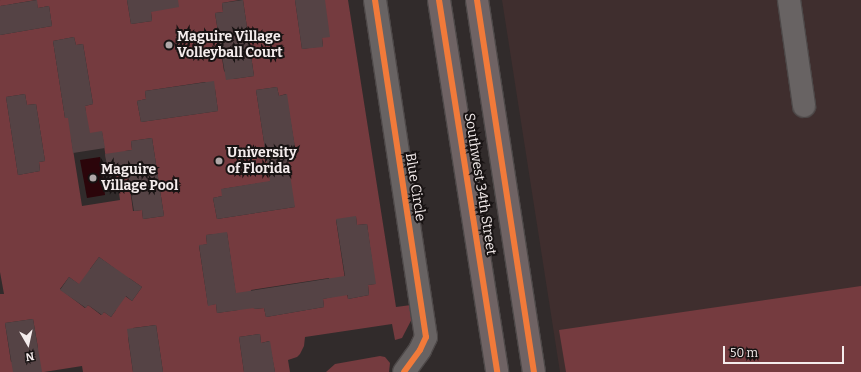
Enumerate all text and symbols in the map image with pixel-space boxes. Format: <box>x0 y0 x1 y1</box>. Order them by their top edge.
place label: Maguire Village Volleyball Court <box>177 29 283 62</box>
marker: Maguire Village Volleyball Court <box>164 40 174 50</box>
street label: Southwest 34th Street <box>460 112 500 256</box>
place label: University of Florida <box>227 145 297 178</box>
street label: Blue Circle <box>401 151 429 223</box>
marker: University of Florida <box>214 156 224 166</box>
place label: Maguire Village Pool <box>101 162 178 194</box>
marker: Maguire Village Pool <box>88 173 98 183</box>
north arrow <box>8 324 48 364</box>
scale bar <box>725 338 846 364</box>
text: 50 m <box>730 346 758 360</box>
text: N <box>25 349 35 363</box>

